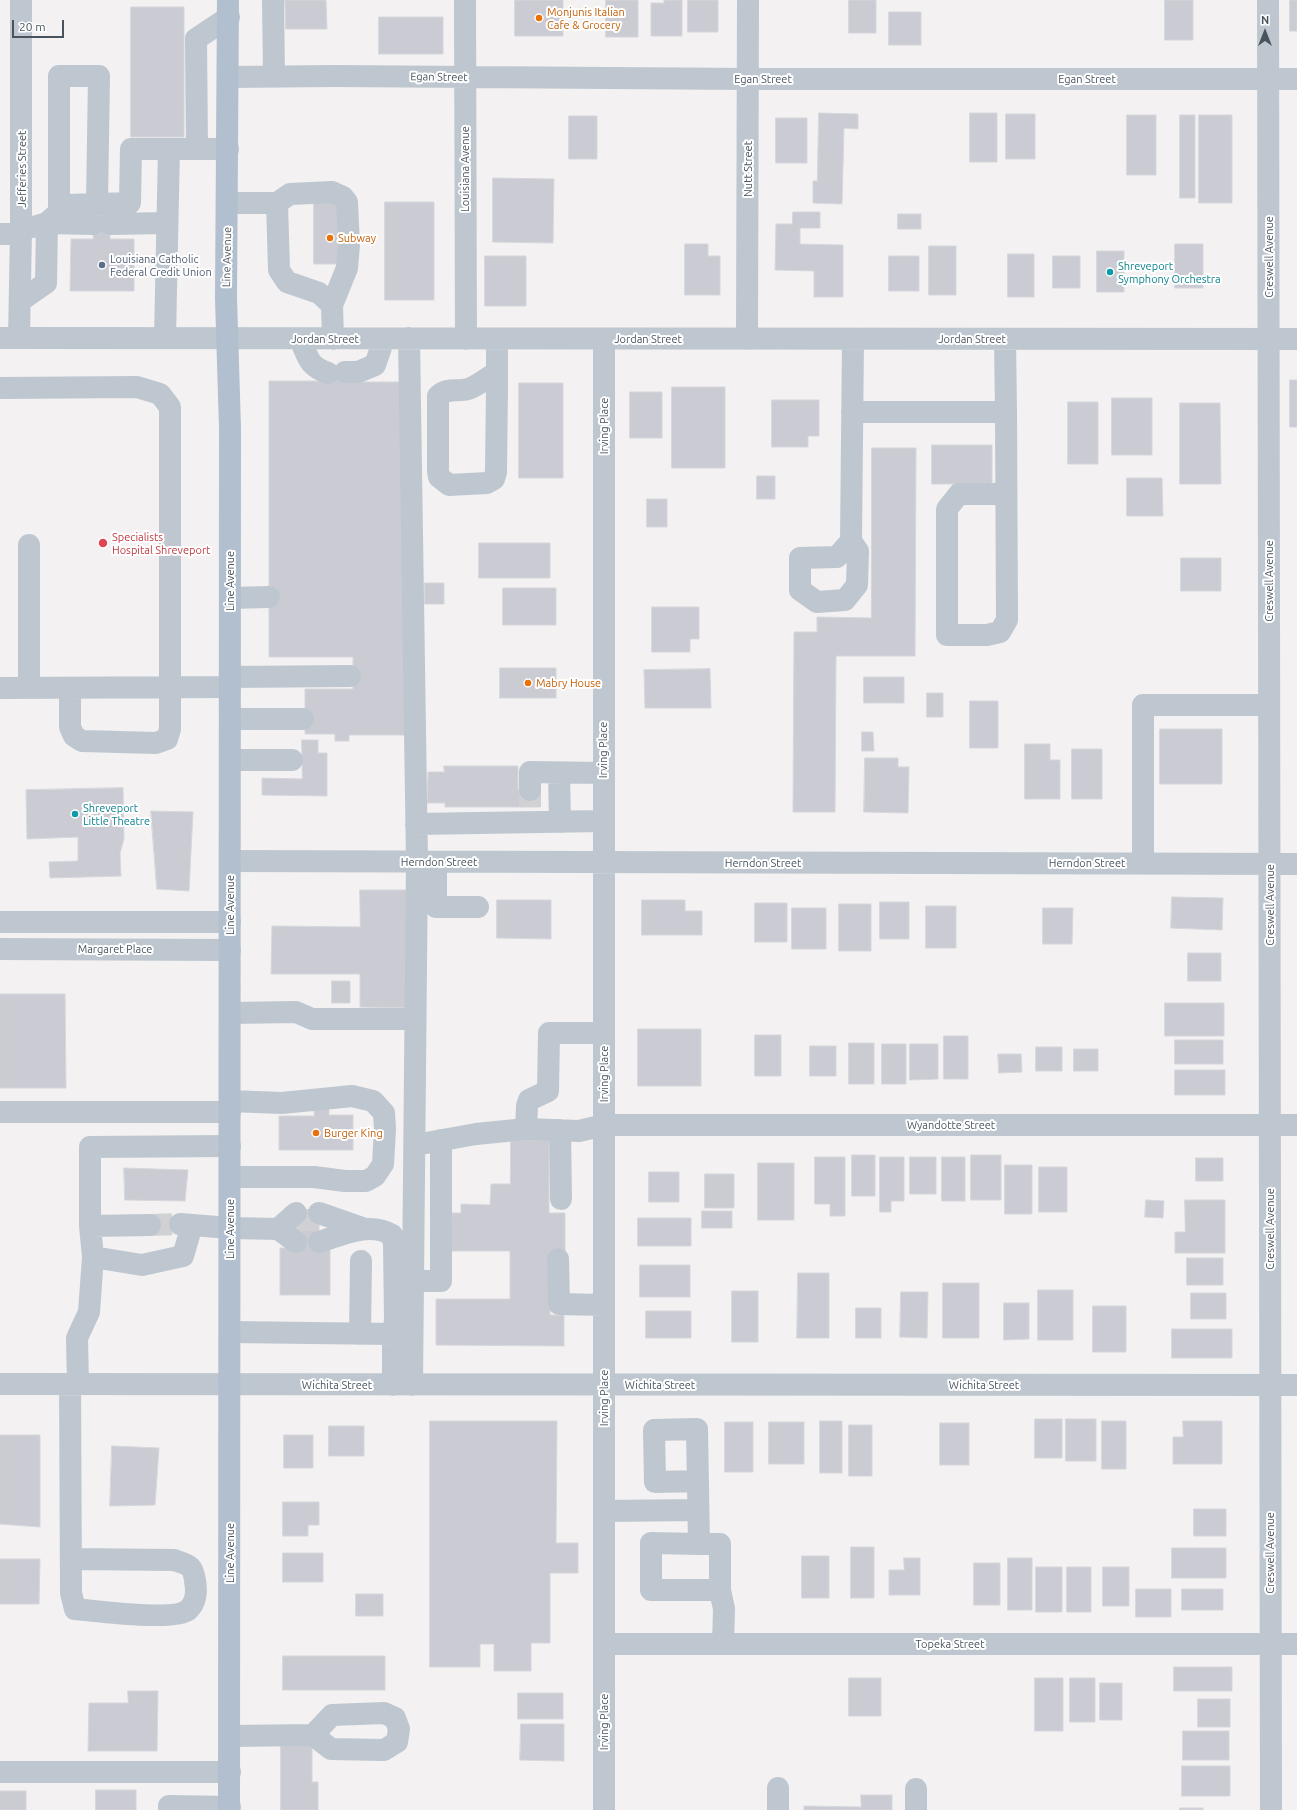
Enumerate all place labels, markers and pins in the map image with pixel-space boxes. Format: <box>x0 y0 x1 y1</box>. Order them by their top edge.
place label: Monjunis Italian Cafe & Grocery <box>547 5 625 31</box>
marker: Monjunis Italian Cafe & Grocery <box>534 13 544 23</box>
place label: Subway <box>338 231 376 245</box>
marker: Subway <box>325 233 335 243</box>
place label: Louisiana Catholic Federal Credit Union <box>110 252 212 278</box>
place label: Shreveport Symphony Orchestra <box>1118 259 1221 285</box>
marker: Louisiana Catholic Federal Credit Union <box>97 260 107 270</box>
marker: Shreveport Symphony Orchestra <box>1105 267 1115 277</box>
place label: Specialists Hospital Shreveport <box>112 530 210 556</box>
marker: Specialists Hospital Shreveport <box>97 537 109 549</box>
place label: Mabry House <box>536 676 601 690</box>
marker: Mabry House <box>523 678 533 688</box>
place label: Shreveport Little Theatre <box>83 801 150 827</box>
marker: Shreveport Little Theatre <box>70 809 80 819</box>
place label: Burger King <box>324 1126 383 1140</box>
marker: Burger King <box>311 1128 321 1138</box>

